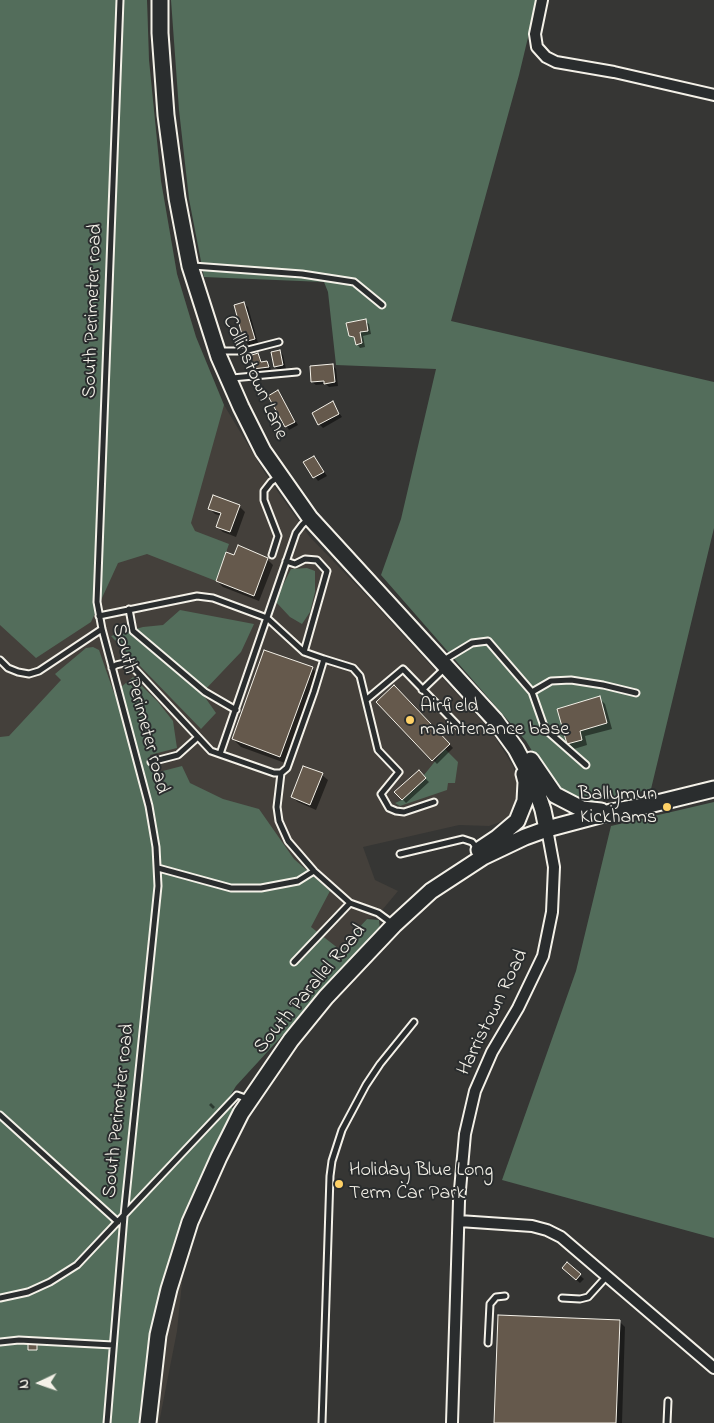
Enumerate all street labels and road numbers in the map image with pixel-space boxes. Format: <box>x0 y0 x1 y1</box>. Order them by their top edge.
street label: South Perimeter road <box>79 223 109 399</box>
street label: Collinstown Lane <box>216 312 292 444</box>
street label: South Perimeter road <box>105 621 173 797</box>
street label: South Parallel Road <box>250 920 372 1060</box>
street label: Harristown Road <box>453 946 535 1080</box>
street label: South Perimeter road <box>99 1023 141 1199</box>

